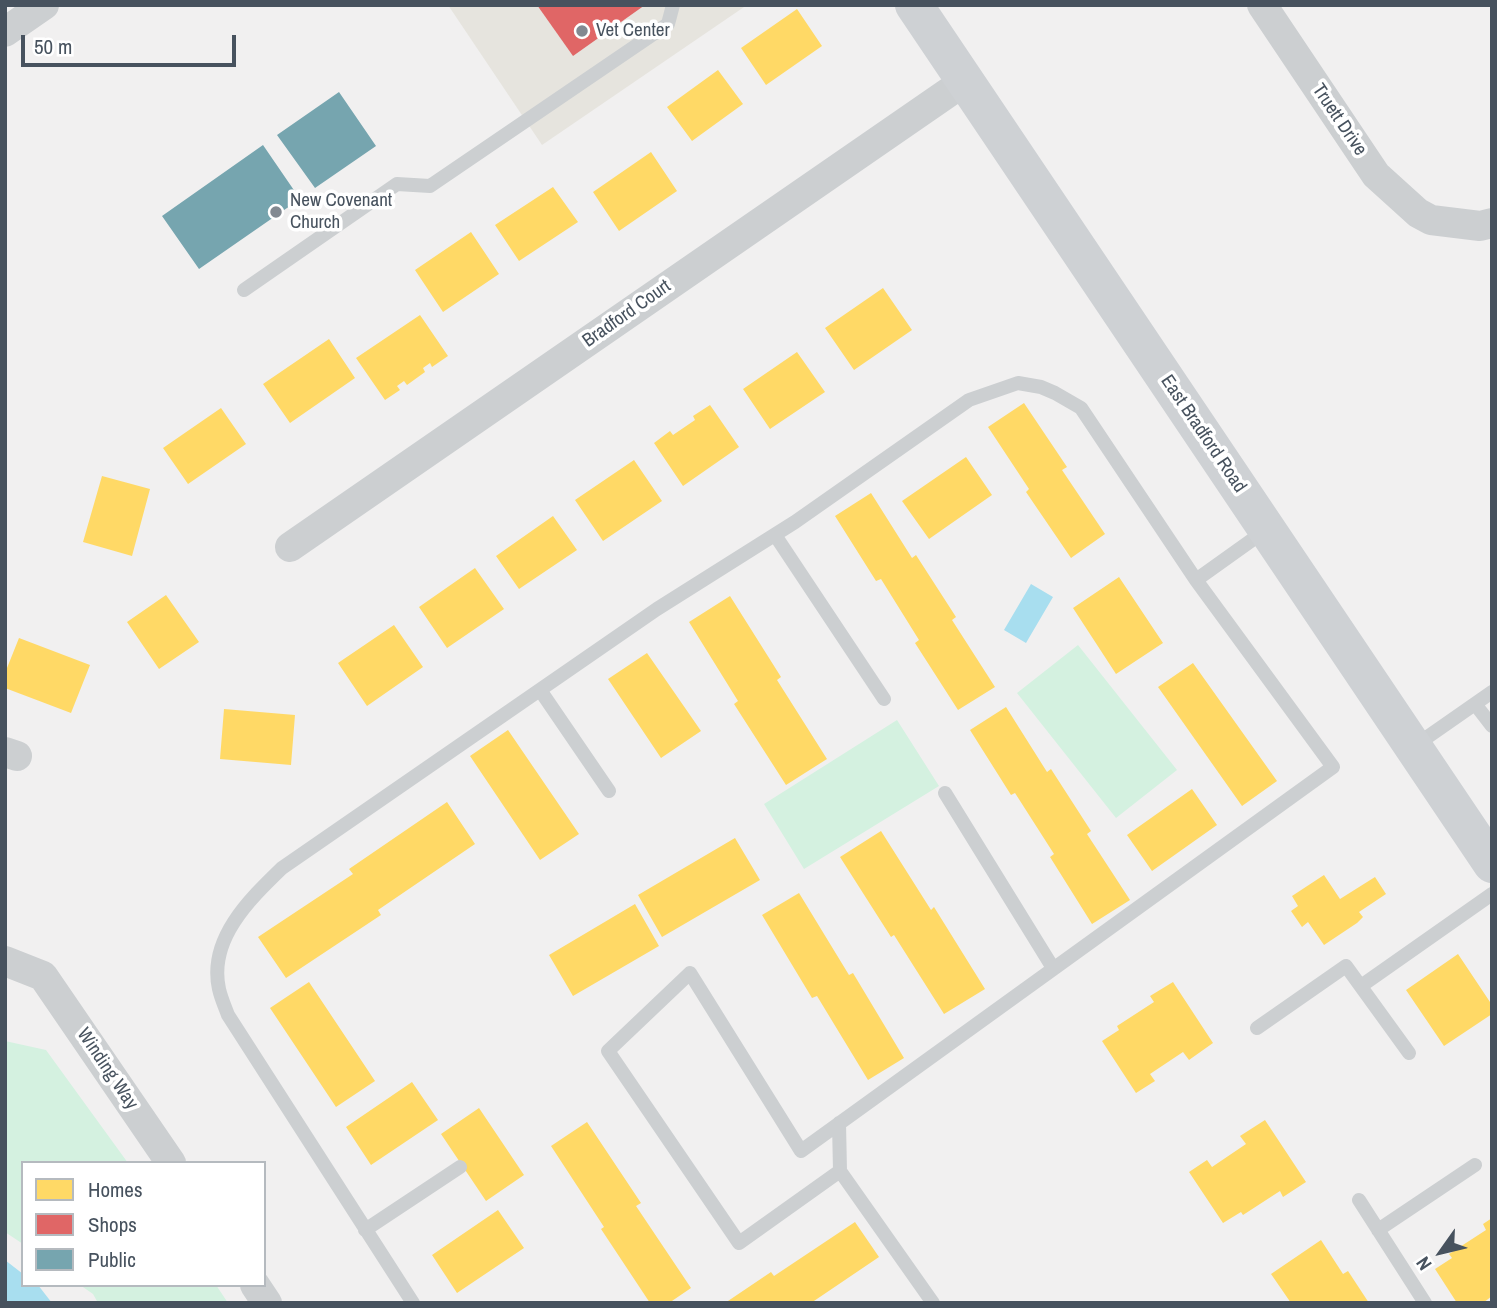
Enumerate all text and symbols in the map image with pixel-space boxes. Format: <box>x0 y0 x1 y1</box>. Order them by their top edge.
place label: Vet Center <box>596 20 670 42</box>
scale bar <box>24 21 240 65</box>
marker: Vet Center <box>574 23 590 39</box>
text: 50 m <box>34 32 72 61</box>
street label: Truett Drive <box>1307 80 1371 160</box>
place label: New Covenant Church <box>290 190 392 234</box>
marker: New Covenant Church <box>268 204 284 220</box>
street label: Bradford Court <box>579 275 675 353</box>
street label: East Bradford Road <box>1155 371 1251 497</box>
street label: Winding Way <box>72 1024 142 1114</box>
legend <box>21 1161 266 1287</box>
text: Homes <box>88 1175 143 1204</box>
text: Shops <box>88 1210 137 1239</box>
north arrow <box>1406 1217 1476 1287</box>
text: Public <box>88 1245 136 1274</box>
text: N <box>1410 1252 1438 1276</box>

